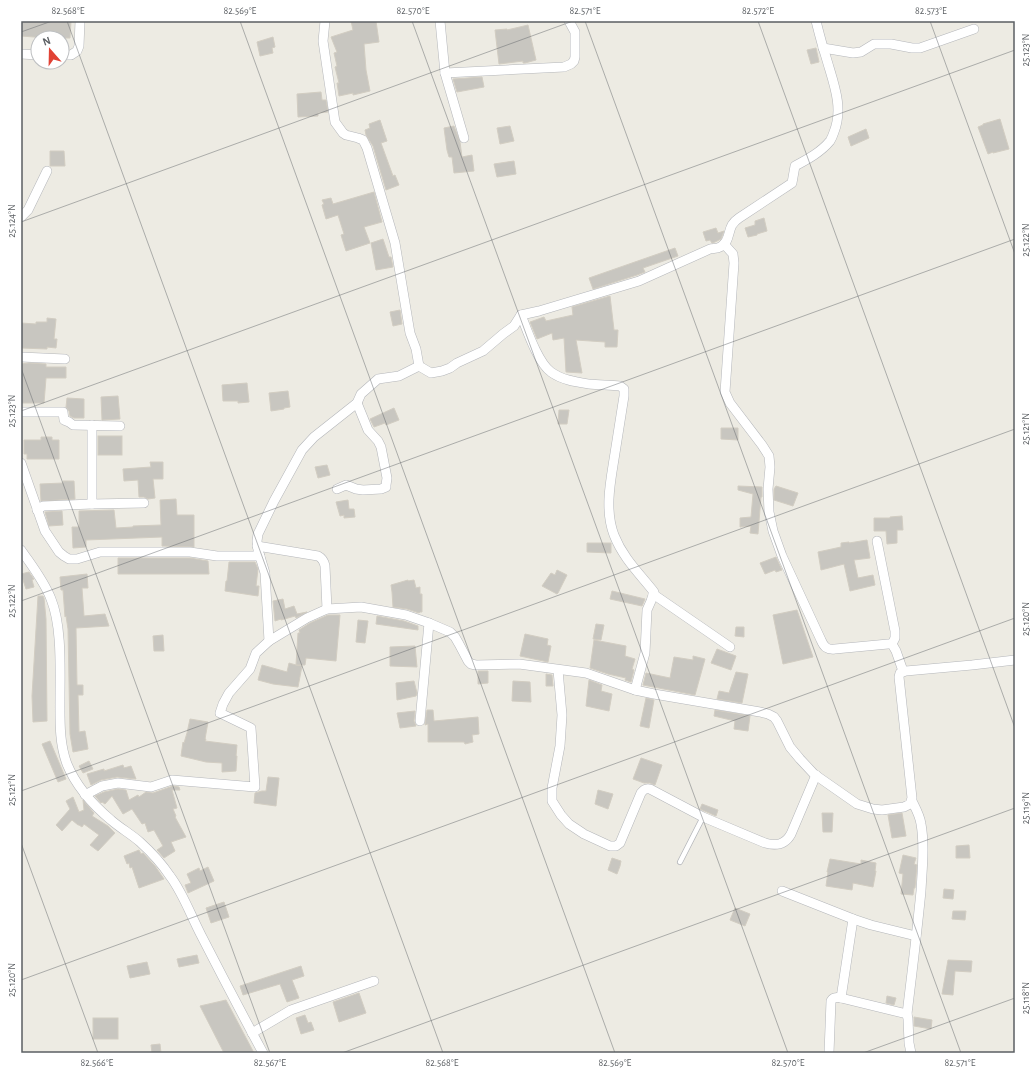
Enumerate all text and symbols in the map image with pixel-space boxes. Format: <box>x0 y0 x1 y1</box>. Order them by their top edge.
text: 82.568°E <box>52 6 85 16</box>
text: 82.569°E <box>224 6 257 16</box>
text: 82.570°E <box>397 6 430 16</box>
text: 82.571°E <box>569 6 601 16</box>
text: 82.572°E <box>742 6 774 16</box>
text: 82.573°E <box>915 6 947 16</box>
north arrow <box>30 30 70 70</box>
text: 25.123°N <box>1021 34 1031 66</box>
text: N <box>41 35 52 48</box>
text: 25.124°N <box>7 204 17 238</box>
text: 25.122°N <box>1021 223 1031 257</box>
text: 25.123°N <box>7 395 17 427</box>
text: 25.121°N <box>1021 413 1031 445</box>
text: 25.122°N <box>7 584 17 618</box>
text: 25.120°N <box>1021 602 1031 636</box>
text: 25.121°N <box>7 774 17 806</box>
text: 25.119°N <box>1021 792 1031 824</box>
text: 25.120°N <box>7 963 17 997</box>
text: 25.118°N <box>1021 982 1031 1014</box>
text: 82.566°E <box>81 1058 114 1068</box>
text: 82.567°E <box>254 1058 286 1068</box>
text: 82.568°E <box>426 1058 459 1068</box>
text: 82.569°E <box>599 1058 632 1068</box>
text: 82.570°E <box>772 1058 805 1068</box>
text: 82.571°E <box>944 1058 976 1068</box>

